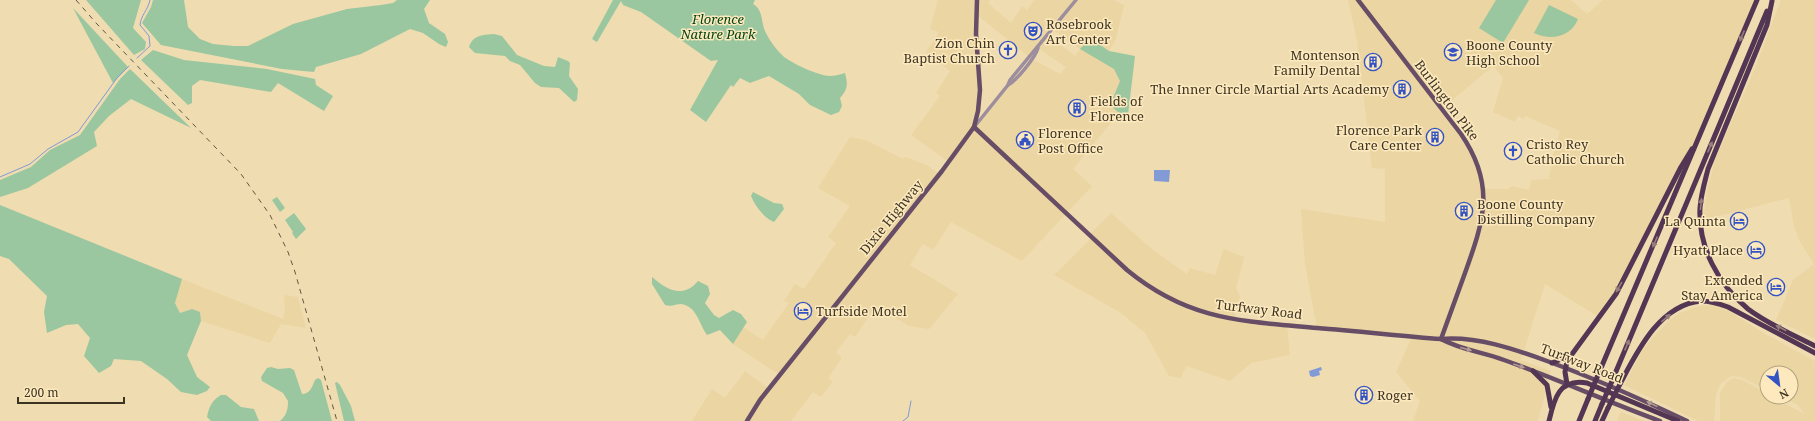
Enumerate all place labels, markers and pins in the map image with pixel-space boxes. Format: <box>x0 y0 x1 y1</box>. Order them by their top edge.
place label: Rosebrook Art Center <box>1046 15 1112 48</box>
theatre icon: Rosebrook Art Center <box>1023 21 1043 41</box>
place label: Zion Chin Baptist Church <box>903 34 996 67</box>
place label: Boone County High School <box>1466 36 1553 69</box>
church icon: Zion Chin Baptist Church <box>998 40 1018 60</box>
school or university icon: Boone County High School <box>1443 42 1463 62</box>
place label: Montenson Family Dental <box>1274 46 1361 79</box>
building icon: Montenson Family Dental <box>1363 52 1383 72</box>
building icon: The Inner Circle Martial Arts Academy <box>1392 79 1412 99</box>
place label: The Inner Circle Martial Arts Academy <box>1150 80 1390 98</box>
place label: Fields of Florence <box>1090 92 1144 125</box>
building icon: Fields of Florence <box>1067 98 1087 118</box>
place label: Florence Park Care Center <box>1336 121 1422 154</box>
place label: Florence Post Office <box>1038 124 1103 157</box>
building icon: Florence Park Care Center <box>1425 127 1445 147</box>
public building icon: Florence Post Office <box>1015 130 1035 150</box>
place label: Cristo Rey Catholic Church <box>1526 135 1625 168</box>
church icon: Cristo Rey Catholic Church <box>1503 141 1523 161</box>
place label: Boone County Distilling Company <box>1477 195 1595 228</box>
building icon: Boone County Distilling Company <box>1454 201 1474 221</box>
hotel icon: La Quinta <box>1729 211 1749 231</box>
place label: La Quinta <box>1665 212 1726 230</box>
hotel icon: Hyatt Place <box>1746 240 1766 260</box>
place label: Hyatt Place <box>1673 241 1743 259</box>
place label: Extended Stay America <box>1681 271 1763 304</box>
hotel icon: Extended Stay America <box>1766 277 1786 297</box>
hotel icon: Turfside Motel <box>793 301 813 321</box>
place label: Turfside Motel <box>816 302 907 320</box>
building icon: Roger <box>1354 385 1374 405</box>
place label: Roger <box>1377 386 1413 404</box>

